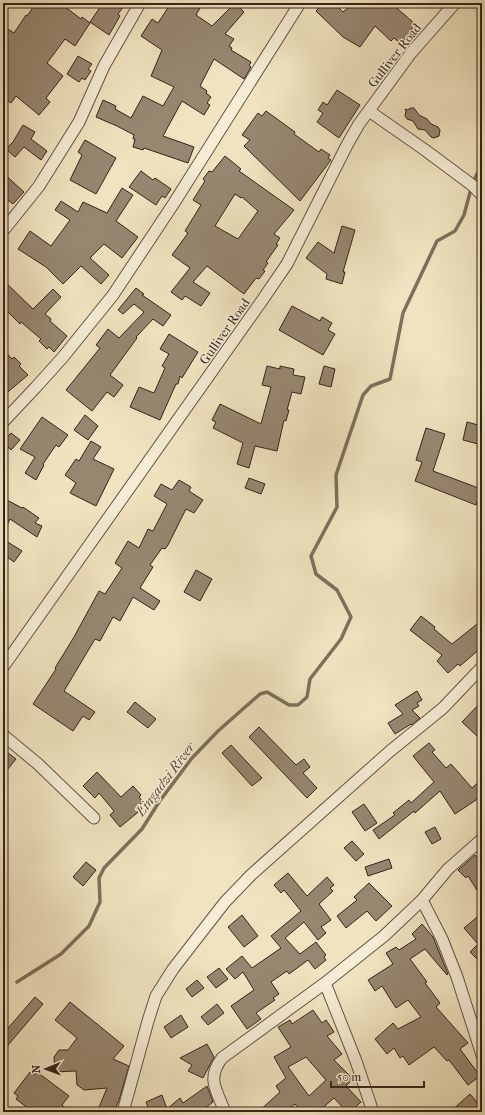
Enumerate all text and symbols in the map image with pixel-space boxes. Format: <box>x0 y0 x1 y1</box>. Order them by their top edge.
street label: Gulliver Road <box>365 20 425 90</box>
street label: Gulliver Road <box>196 295 253 367</box>
water label: Lingadzi River <box>131 737 200 821</box>
north arrow <box>26 1049 66 1089</box>
scale bar <box>331 1063 424 1089</box>
text: N <box>30 1064 43 1073</box>
text: 50 m <box>337 1070 361 1084</box>

